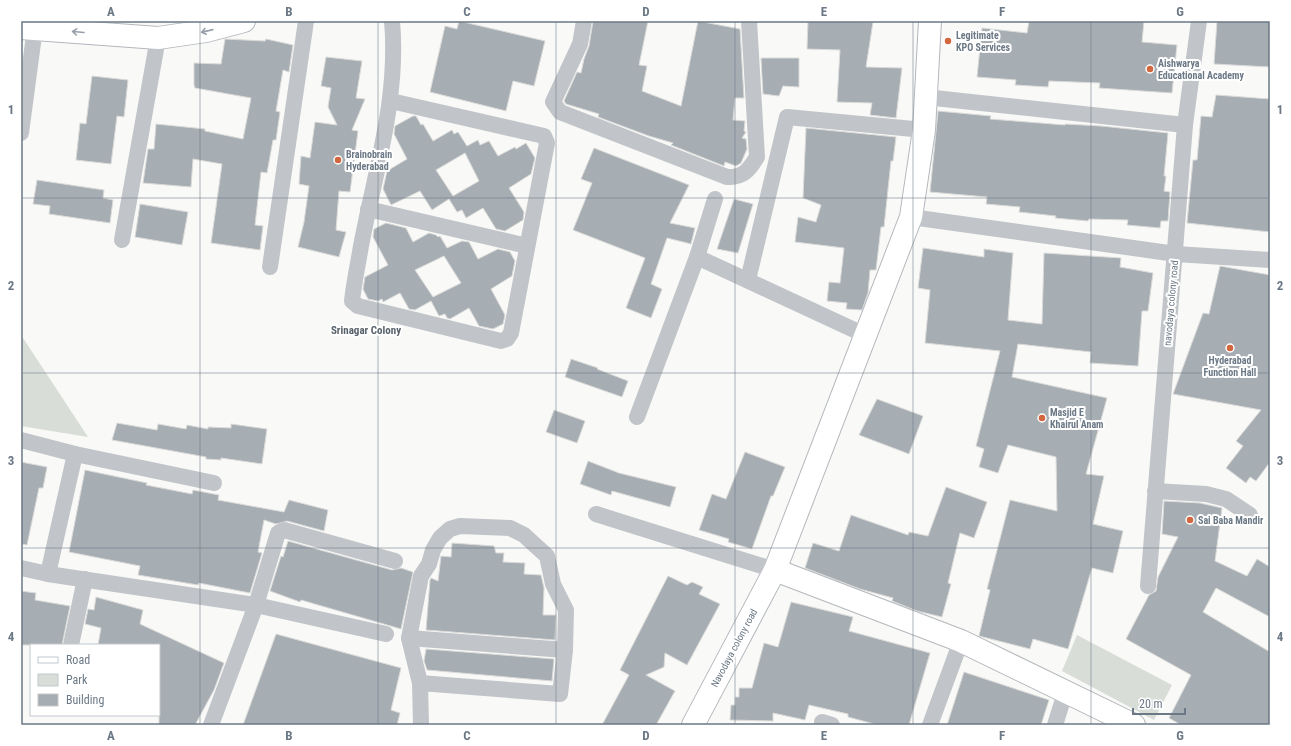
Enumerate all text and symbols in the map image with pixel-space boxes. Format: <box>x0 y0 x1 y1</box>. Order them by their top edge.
text: A <box>107 4 115 19</box>
text: B <box>285 4 293 19</box>
text: C <box>463 4 471 19</box>
text: D <box>642 4 650 19</box>
text: E <box>821 4 828 19</box>
text: F <box>999 4 1005 19</box>
text: G <box>1176 4 1184 19</box>
one-way arrow <box>201 27 214 35</box>
one-way arrow <box>72 29 85 36</box>
place label: Legitimate KPO Services <box>956 30 1011 53</box>
marker: Legitimate KPO Services <box>943 36 953 46</box>
place label: Aishwarya Educational Academy <box>1158 58 1244 81</box>
marker: Aishwarya Educational Academy <box>1145 64 1155 74</box>
text: 1 <box>8 102 14 117</box>
text: 1 <box>1277 102 1283 117</box>
place label: Brainobrain Hyderabad <box>346 149 392 172</box>
marker: Brainobrain Hyderabad <box>333 155 343 165</box>
street label: navodaya colony road <box>1162 260 1180 346</box>
text: 2 <box>8 278 15 293</box>
text: 2 <box>1277 278 1284 293</box>
district label: Srinagar Colony <box>331 324 401 337</box>
marker: Hyderabad Function Hall <box>1225 343 1235 353</box>
place label: Hyderabad Function Hall <box>1204 355 1256 378</box>
place label: Masjid E Khairul Anam <box>1050 407 1104 430</box>
marker: Masjid E Khairul Anam <box>1037 413 1047 423</box>
text: 3 <box>8 453 14 468</box>
text: 3 <box>1277 453 1283 468</box>
marker: Sai Baba Mandir <box>1185 515 1195 525</box>
place label: Sai Baba Mandir <box>1198 515 1264 526</box>
street label: Navodaya colony road <box>709 607 759 689</box>
text: 4 <box>8 629 15 644</box>
text: 4 <box>1277 629 1284 644</box>
legend <box>30 644 160 716</box>
text: Road <box>66 653 90 667</box>
text: Park <box>66 673 88 687</box>
scale bar <box>1133 690 1185 716</box>
text: Building <box>66 693 104 707</box>
text: 20 m <box>1139 697 1163 711</box>
text: A <box>107 728 115 743</box>
text: B <box>285 728 293 743</box>
text: C <box>463 728 471 743</box>
text: D <box>642 728 650 743</box>
text: E <box>821 728 828 743</box>
text: F <box>999 728 1005 743</box>
text: G <box>1176 728 1184 743</box>

